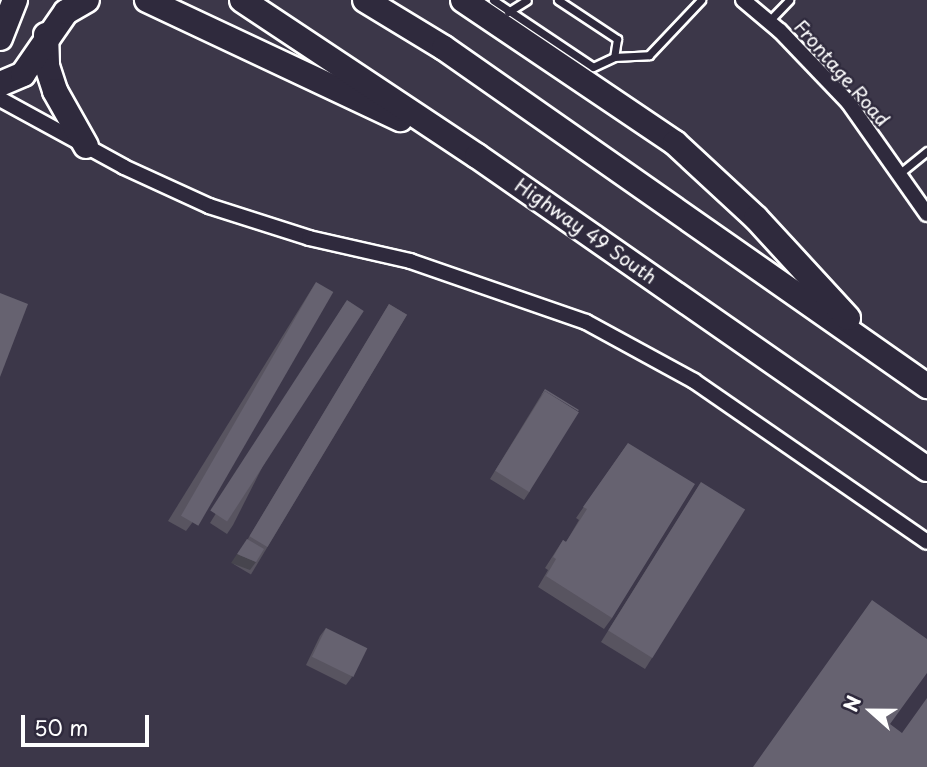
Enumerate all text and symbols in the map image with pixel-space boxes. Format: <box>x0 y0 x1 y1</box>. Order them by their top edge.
street label: Frontage Road <box>790 15 894 131</box>
street label: Highway 49 South <box>511 174 661 288</box>
north arrow <box>836 676 906 746</box>
text: N <box>836 691 867 716</box>
scale bar <box>24 700 152 744</box>
text: 50 m <box>34 711 88 743</box>

